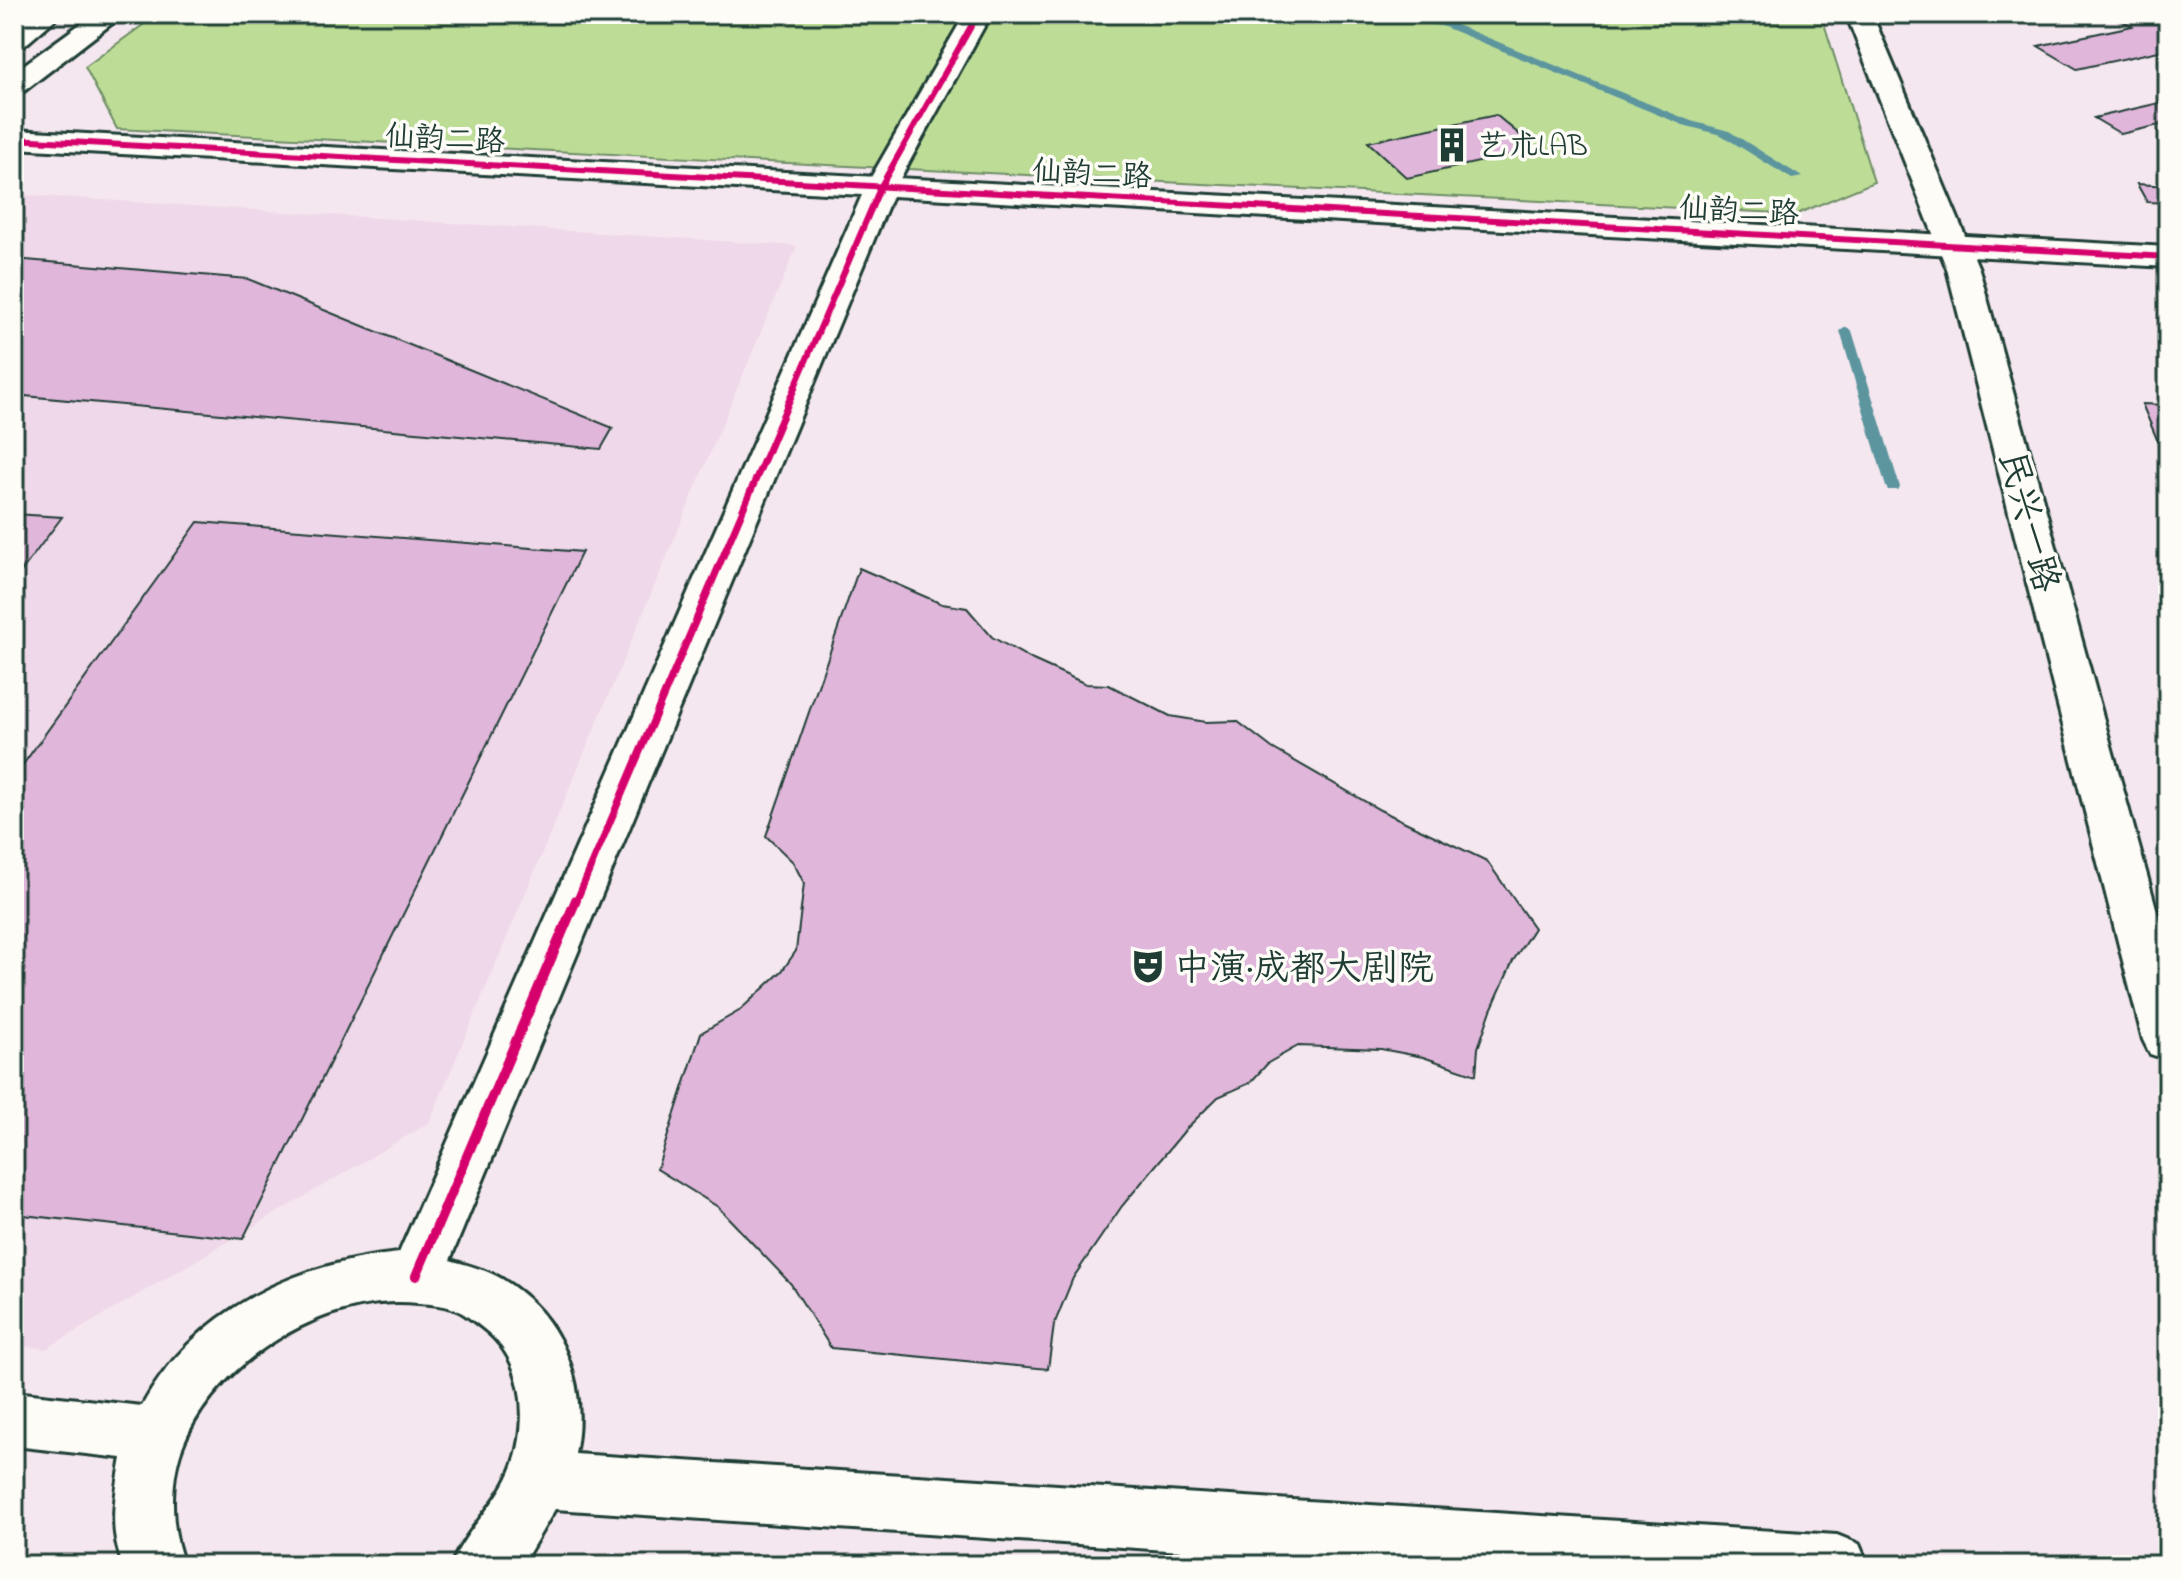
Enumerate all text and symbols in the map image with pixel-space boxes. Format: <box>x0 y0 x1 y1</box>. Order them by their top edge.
street label: 仙韵二路 <box>384 116 506 166</box>
building icon: 艺术LAB <box>1433 126 1471 164</box>
place label: 艺术LAB <box>1478 126 1588 170</box>
street label: 仙韵二路 <box>1031 151 1153 201</box>
street label: 仙韵二路 <box>1678 188 1800 238</box>
street label: 民兴一路 <box>1982 446 2071 599</box>
place label: 中演·成都大剧院 <box>1174 944 1434 997</box>
theatre icon: 中演·成都大剧院 <box>1129 947 1167 985</box>

